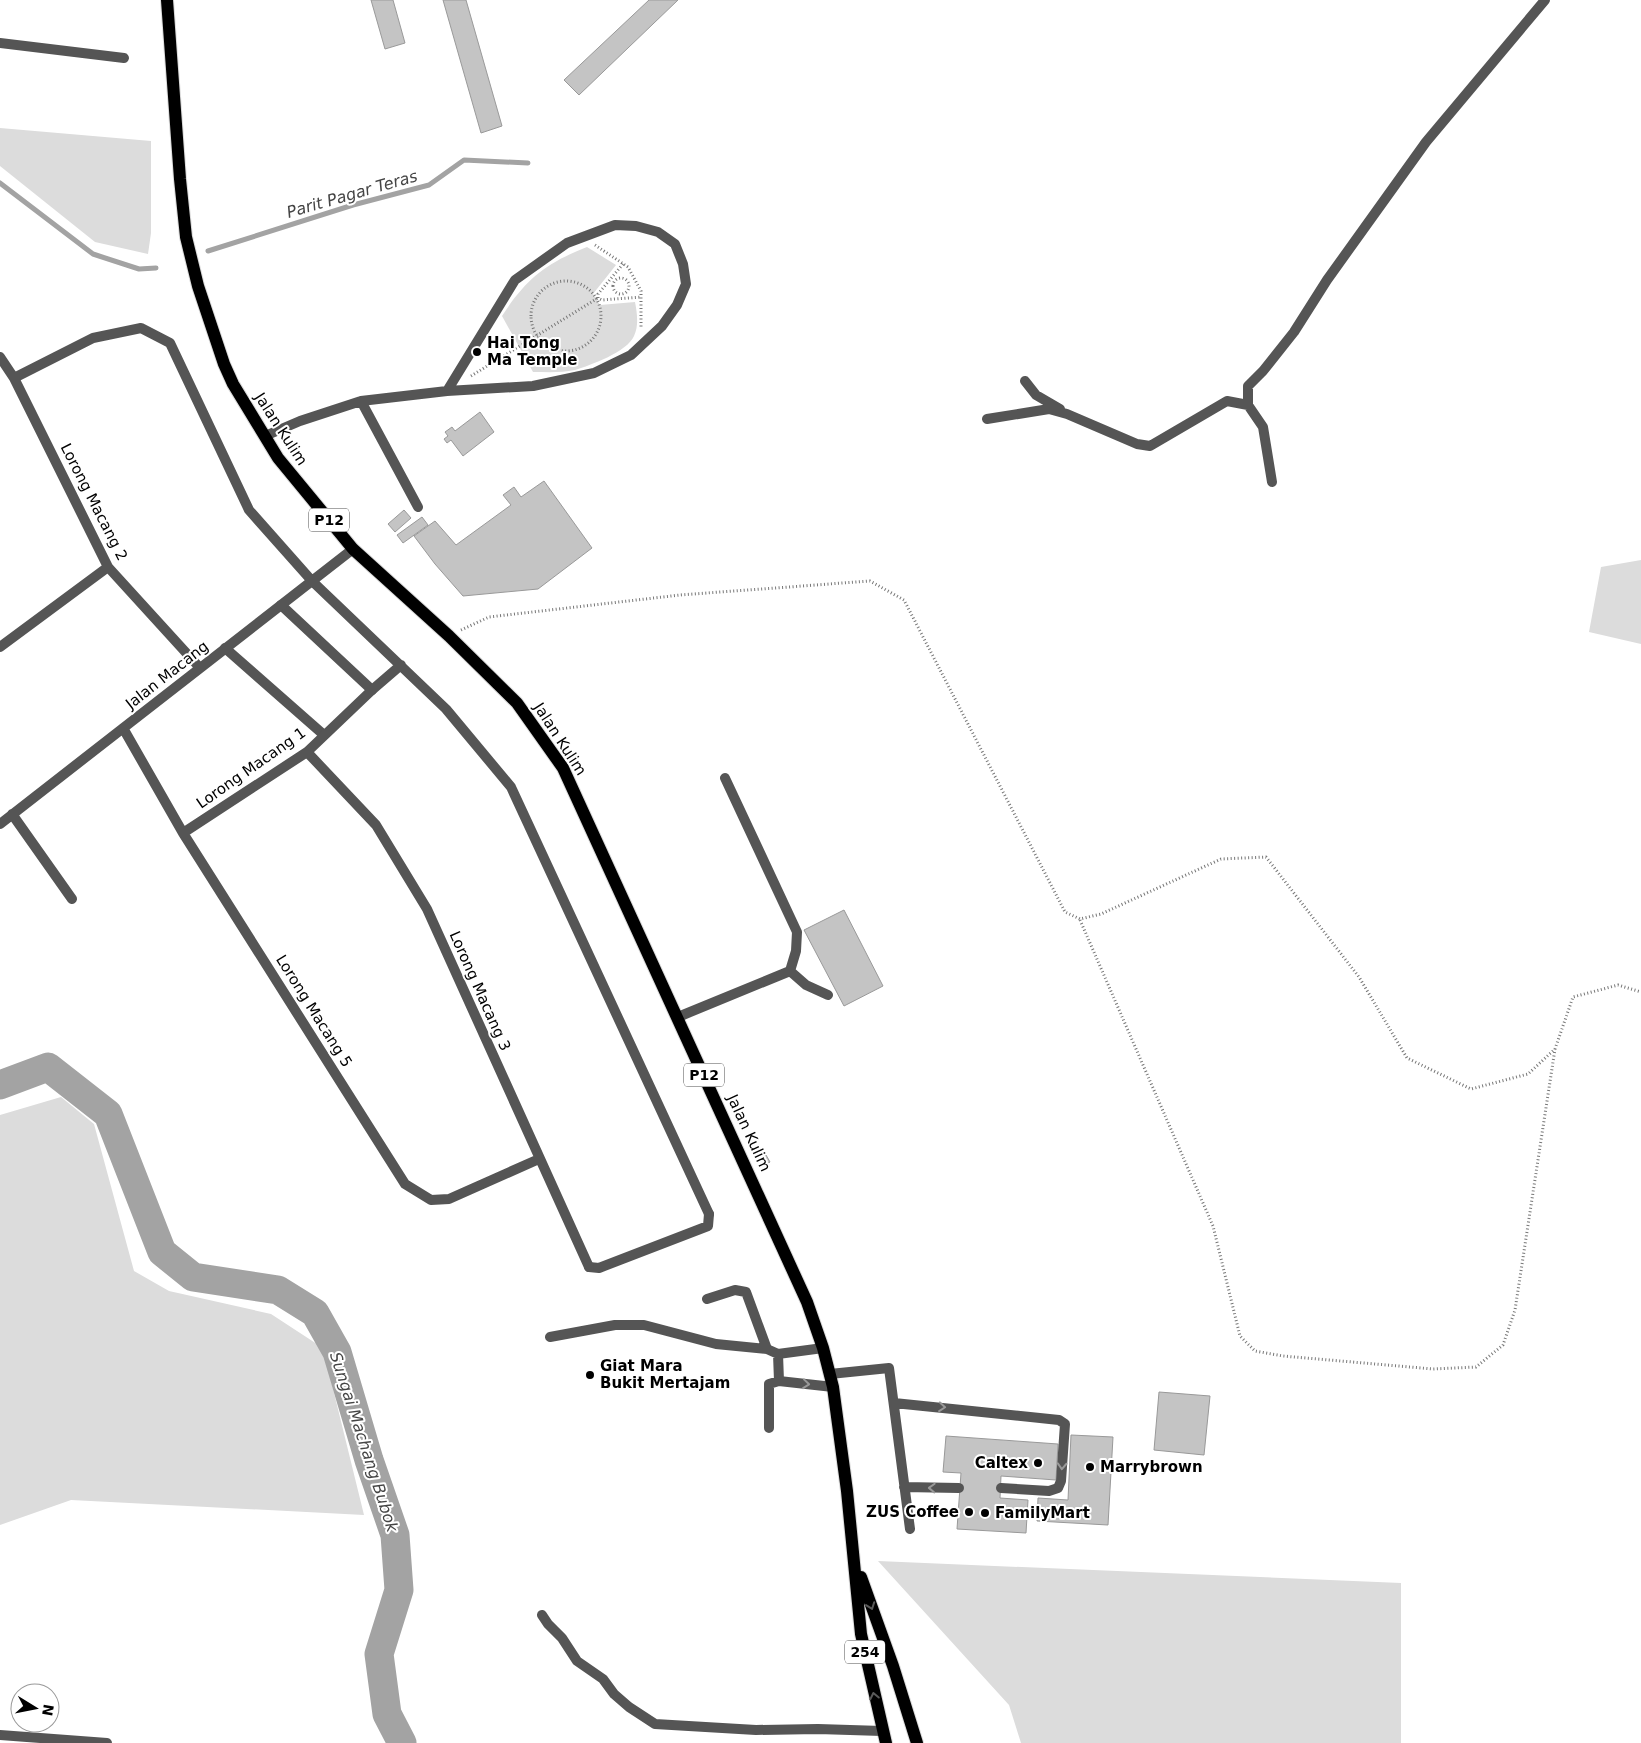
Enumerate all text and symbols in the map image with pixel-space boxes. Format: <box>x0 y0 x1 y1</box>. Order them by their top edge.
water label: Parit Pagar Teras <box>284 166 420 222</box>
place label: Hai Tong Ma Temple <box>487 334 577 369</box>
marker: Hai Tong Ma Temple <box>471 346 483 358</box>
street label: Jalan Kulim <box>250 389 311 469</box>
street label: Lorong Macang 2 <box>57 440 131 564</box>
road number: P12 <box>309 508 349 532</box>
street label: Jalan Macang <box>121 637 212 713</box>
street label: Jalan Kulim <box>529 699 590 779</box>
street label: Lorong Macang 1 <box>193 724 309 812</box>
street label: Lorong Macang 3 <box>446 928 514 1054</box>
street label: Lorong Macang 5 <box>272 952 356 1070</box>
road number: P12 <box>684 1064 724 1086</box>
street label: Jalan Kulim <box>723 1091 775 1174</box>
water label: Sungai Machang Bubok <box>326 1350 402 1535</box>
place label: Giat Mara Bukit Mertajam <box>600 1357 730 1392</box>
marker: Giat Mara Bukit Mertajam <box>584 1369 596 1381</box>
one-way arrow <box>803 1378 811 1389</box>
one-way arrow <box>938 1402 946 1413</box>
place label: Caltex <box>975 1454 1028 1472</box>
marker: Caltex <box>1032 1457 1044 1469</box>
place label: Marrybrown <box>1100 1458 1203 1476</box>
marker: Marrybrown <box>1084 1461 1096 1473</box>
one-way arrow <box>1057 1462 1068 1470</box>
one-way arrow <box>928 1482 936 1493</box>
place label: ZUS Coffee <box>866 1503 959 1521</box>
place label: FamilyMart <box>995 1504 1090 1522</box>
marker: ZUS Coffee <box>963 1506 975 1518</box>
marker: FamilyMart <box>979 1507 991 1519</box>
one-way arrow <box>865 1601 875 1610</box>
road number: 254 <box>845 1640 885 1664</box>
north arrow <box>10 1683 60 1733</box>
one-way arrow <box>869 1691 880 1700</box>
text: N <box>39 1703 57 1717</box>

